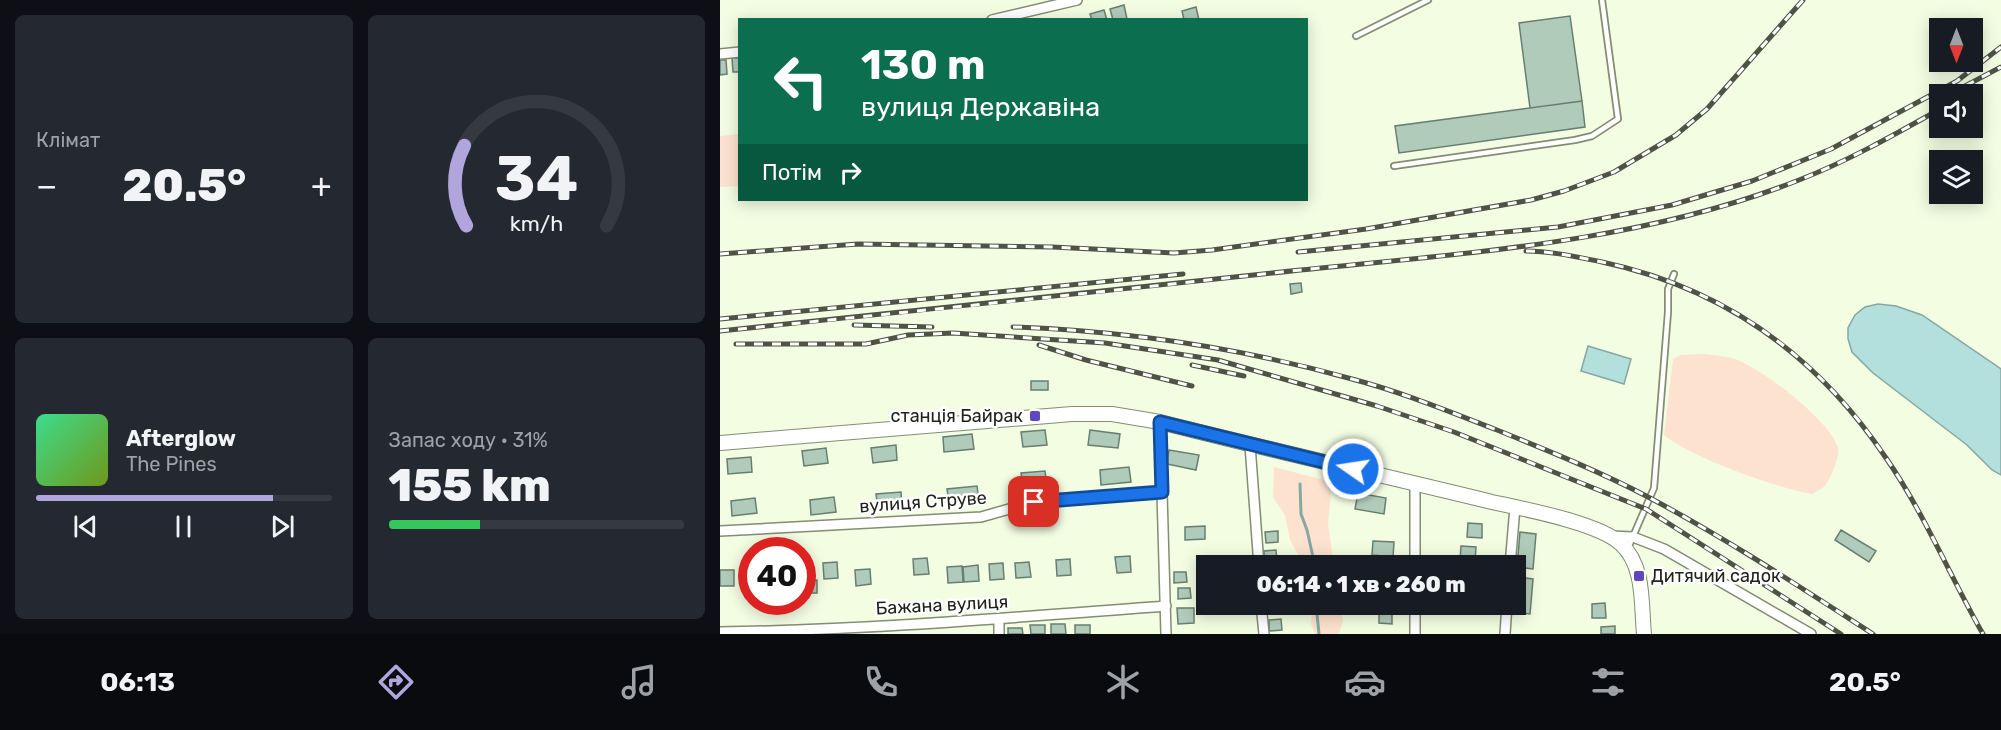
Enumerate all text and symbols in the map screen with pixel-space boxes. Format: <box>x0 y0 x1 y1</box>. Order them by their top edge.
north arrow <box>1929 18 1983 72</box>
map controls <box>1929 18 1983 204</box>
text: 130 m <box>861 40 986 90</box>
icon: left <box>762 42 840 120</box>
button: sound <box>1929 84 1983 138</box>
text: вулиця Державіна <box>861 91 1100 123</box>
text: Клімат <box>36 128 100 152</box>
text: 34 <box>494 142 578 216</box>
button: layers <box>1929 150 1983 204</box>
icon: right <box>834 156 867 189</box>
text: 20.5° <box>122 159 246 212</box>
text: Потім <box>762 159 822 186</box>
text: − <box>36 166 57 205</box>
text: + <box>311 166 332 205</box>
text: km/h <box>509 211 563 236</box>
place label: станція Байрак <box>891 405 1023 427</box>
marker: станція Байрак <box>1028 409 1042 423</box>
text: Afterglow <box>126 425 236 452</box>
text: Запас ходу · 31% <box>389 428 548 452</box>
position arrow <box>1321 437 1385 501</box>
text: The Pines <box>126 452 217 476</box>
text: 155 km <box>389 459 551 512</box>
pin <box>1008 476 1059 527</box>
icon: arrive <box>1017 485 1050 518</box>
street label: вулиця Струве <box>858 487 988 517</box>
icon: previous <box>69 510 102 543</box>
icon: pause <box>167 510 200 543</box>
icon: next <box>266 510 299 543</box>
speed limit sign: 40 <box>738 537 816 615</box>
place label: Дитячий садок <box>1651 565 1781 587</box>
marker: Дитячий садок <box>1632 569 1646 583</box>
text: 06:14 · 1 хв · 260 m <box>1256 571 1466 598</box>
street label: Бажана вулиця <box>875 591 1009 619</box>
icon: directions <box>375 661 417 703</box>
icon: music <box>618 661 660 703</box>
icon: phone <box>860 661 902 703</box>
icon: climate <box>1102 661 1144 703</box>
icon: car <box>1344 661 1386 703</box>
icon: filters <box>1587 661 1629 703</box>
text: 06:13 <box>100 666 175 698</box>
text: 20.5° <box>1829 666 1901 698</box>

